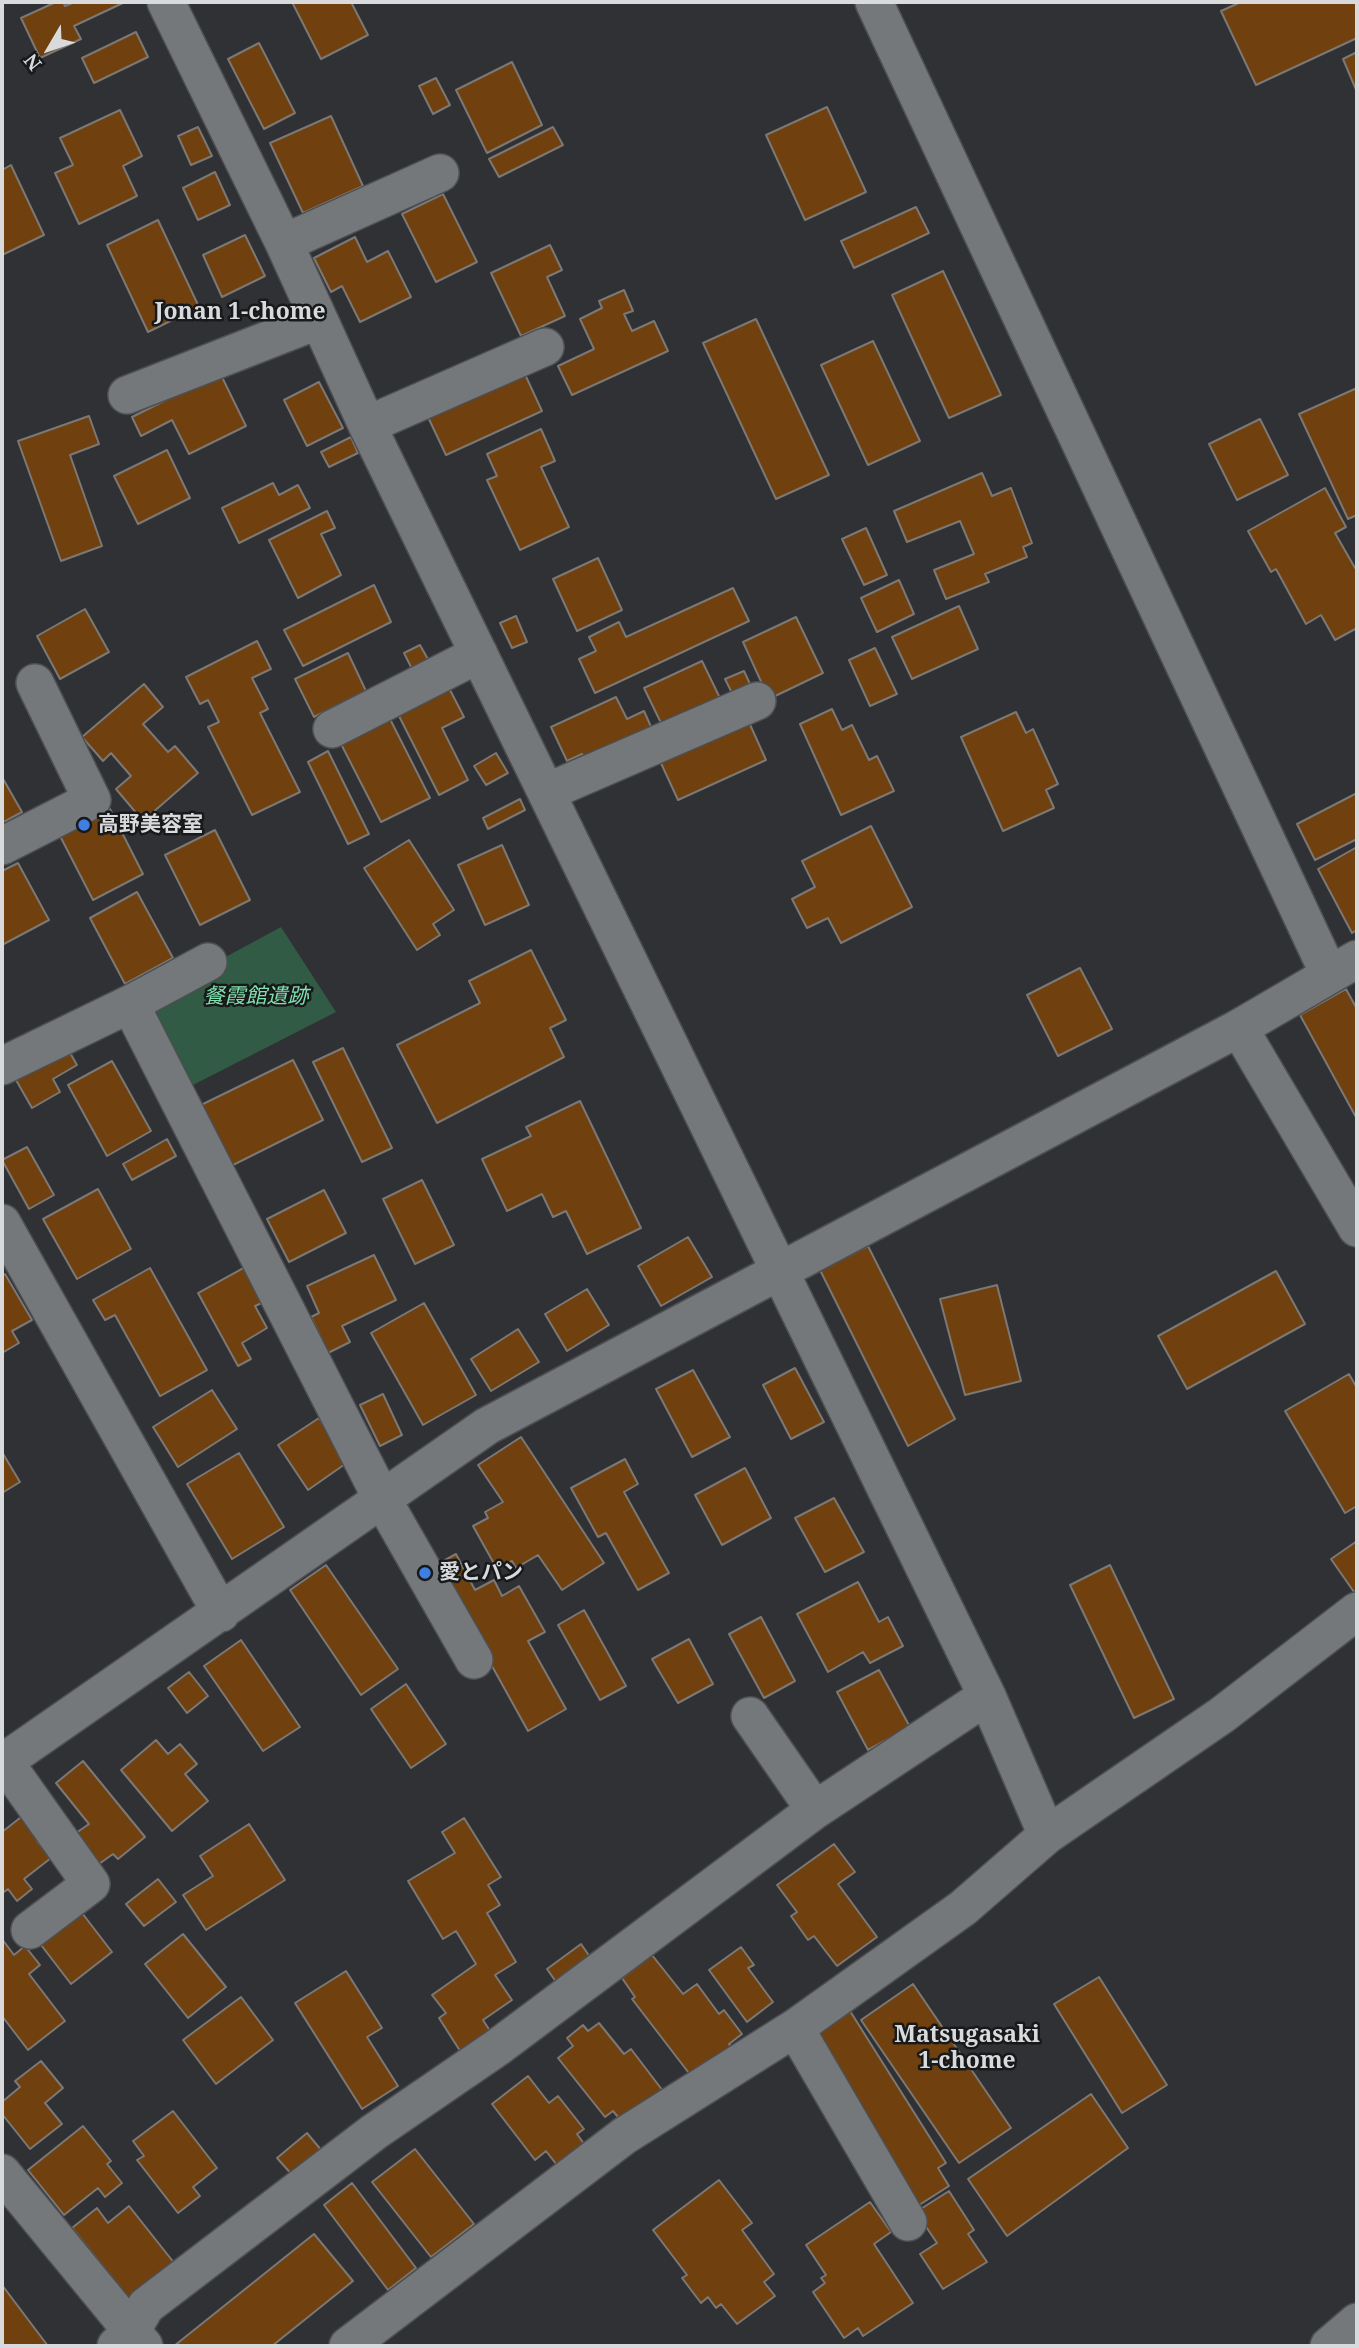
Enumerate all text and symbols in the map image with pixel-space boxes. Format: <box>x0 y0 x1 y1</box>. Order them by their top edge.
north arrow <box>14 14 84 84</box>
text: N <box>18 48 48 76</box>
district label: Jonan 1-chome <box>154 298 326 326</box>
place label: 高野美容室 <box>98 812 203 838</box>
marker: 高野美容室 <box>76 817 92 833</box>
park label: 餐霞館遺跡 <box>204 984 308 1010</box>
place label: 愛とパン <box>439 1560 523 1586</box>
marker: 愛とパン <box>417 1565 433 1581</box>
district label: Matsugasaki 1-chome <box>894 2021 1040 2075</box>

